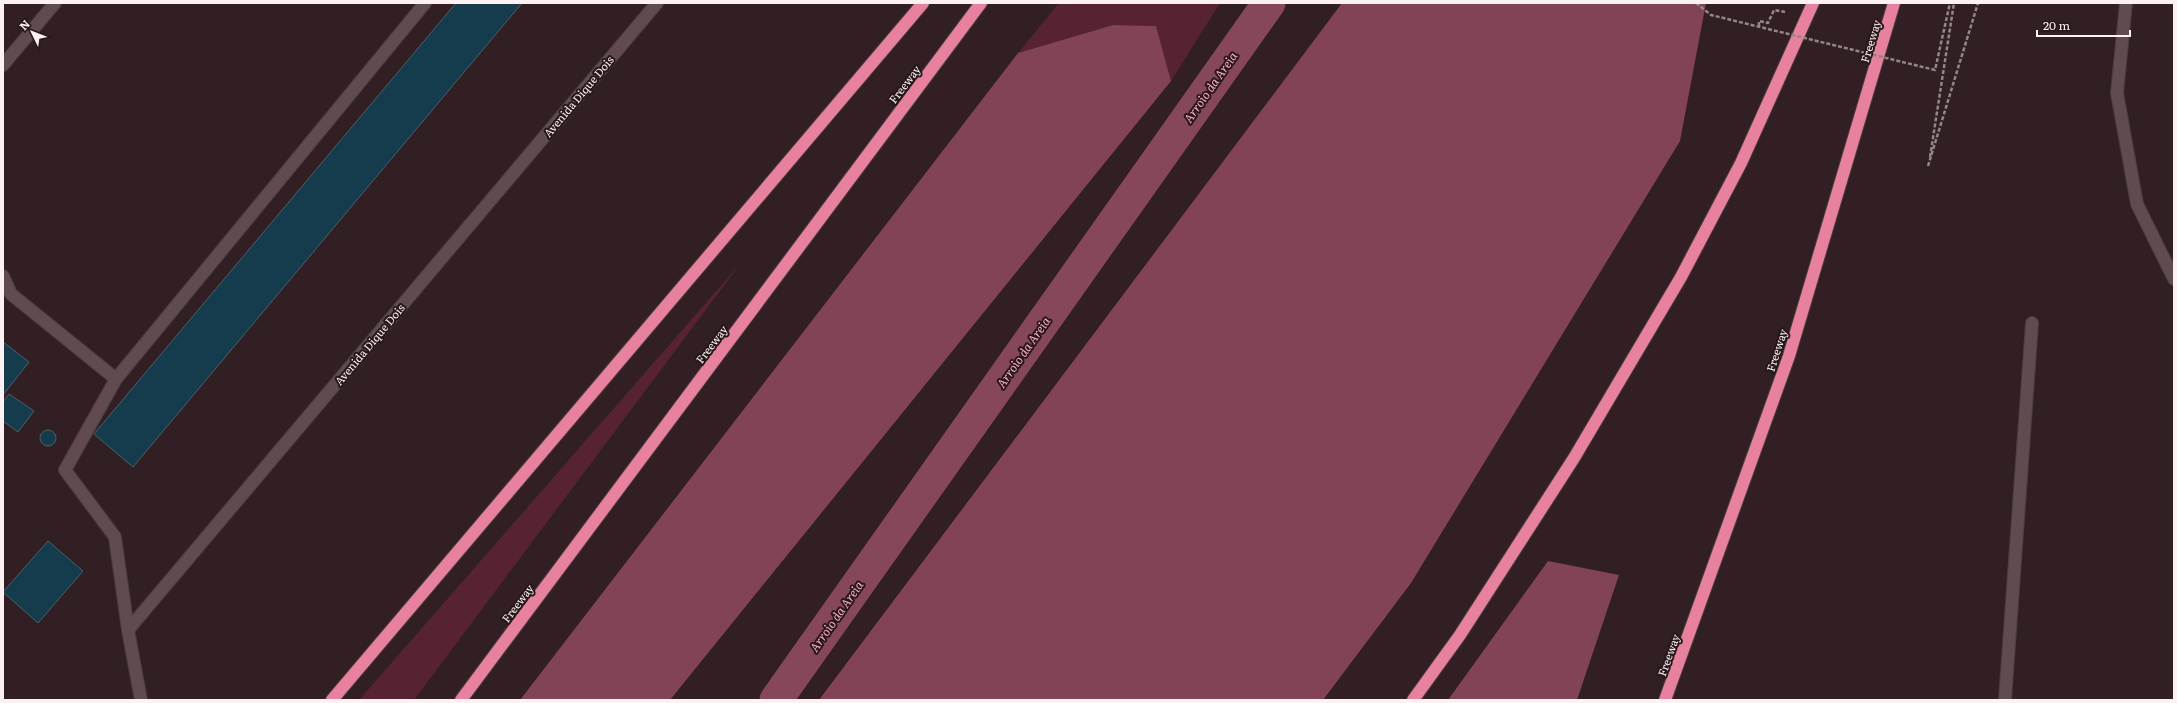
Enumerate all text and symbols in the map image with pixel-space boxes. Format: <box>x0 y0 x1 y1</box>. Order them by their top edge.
north arrow <box>12 12 52 52</box>
scale bar <box>2037 12 2130 38</box>
text: N <box>15 16 33 33</box>
text: 20 m <box>2043 16 2070 34</box>
street label: Freeway <box>1856 17 1884 64</box>
water label: Arroio da Areia <box>1179 48 1241 126</box>
street label: Avenida Dique Dois <box>539 52 617 140</box>
street label: Freeway <box>884 61 924 106</box>
street label: Avenida Dique Dois <box>330 300 408 388</box>
water label: Arroio da Areia <box>992 313 1054 391</box>
street label: Freeway <box>691 321 731 366</box>
street label: Freeway <box>1762 326 1791 373</box>
water label: Arroio da Areia <box>805 577 867 655</box>
street label: Freeway <box>497 580 537 625</box>
street label: Freeway <box>1653 631 1683 678</box>

